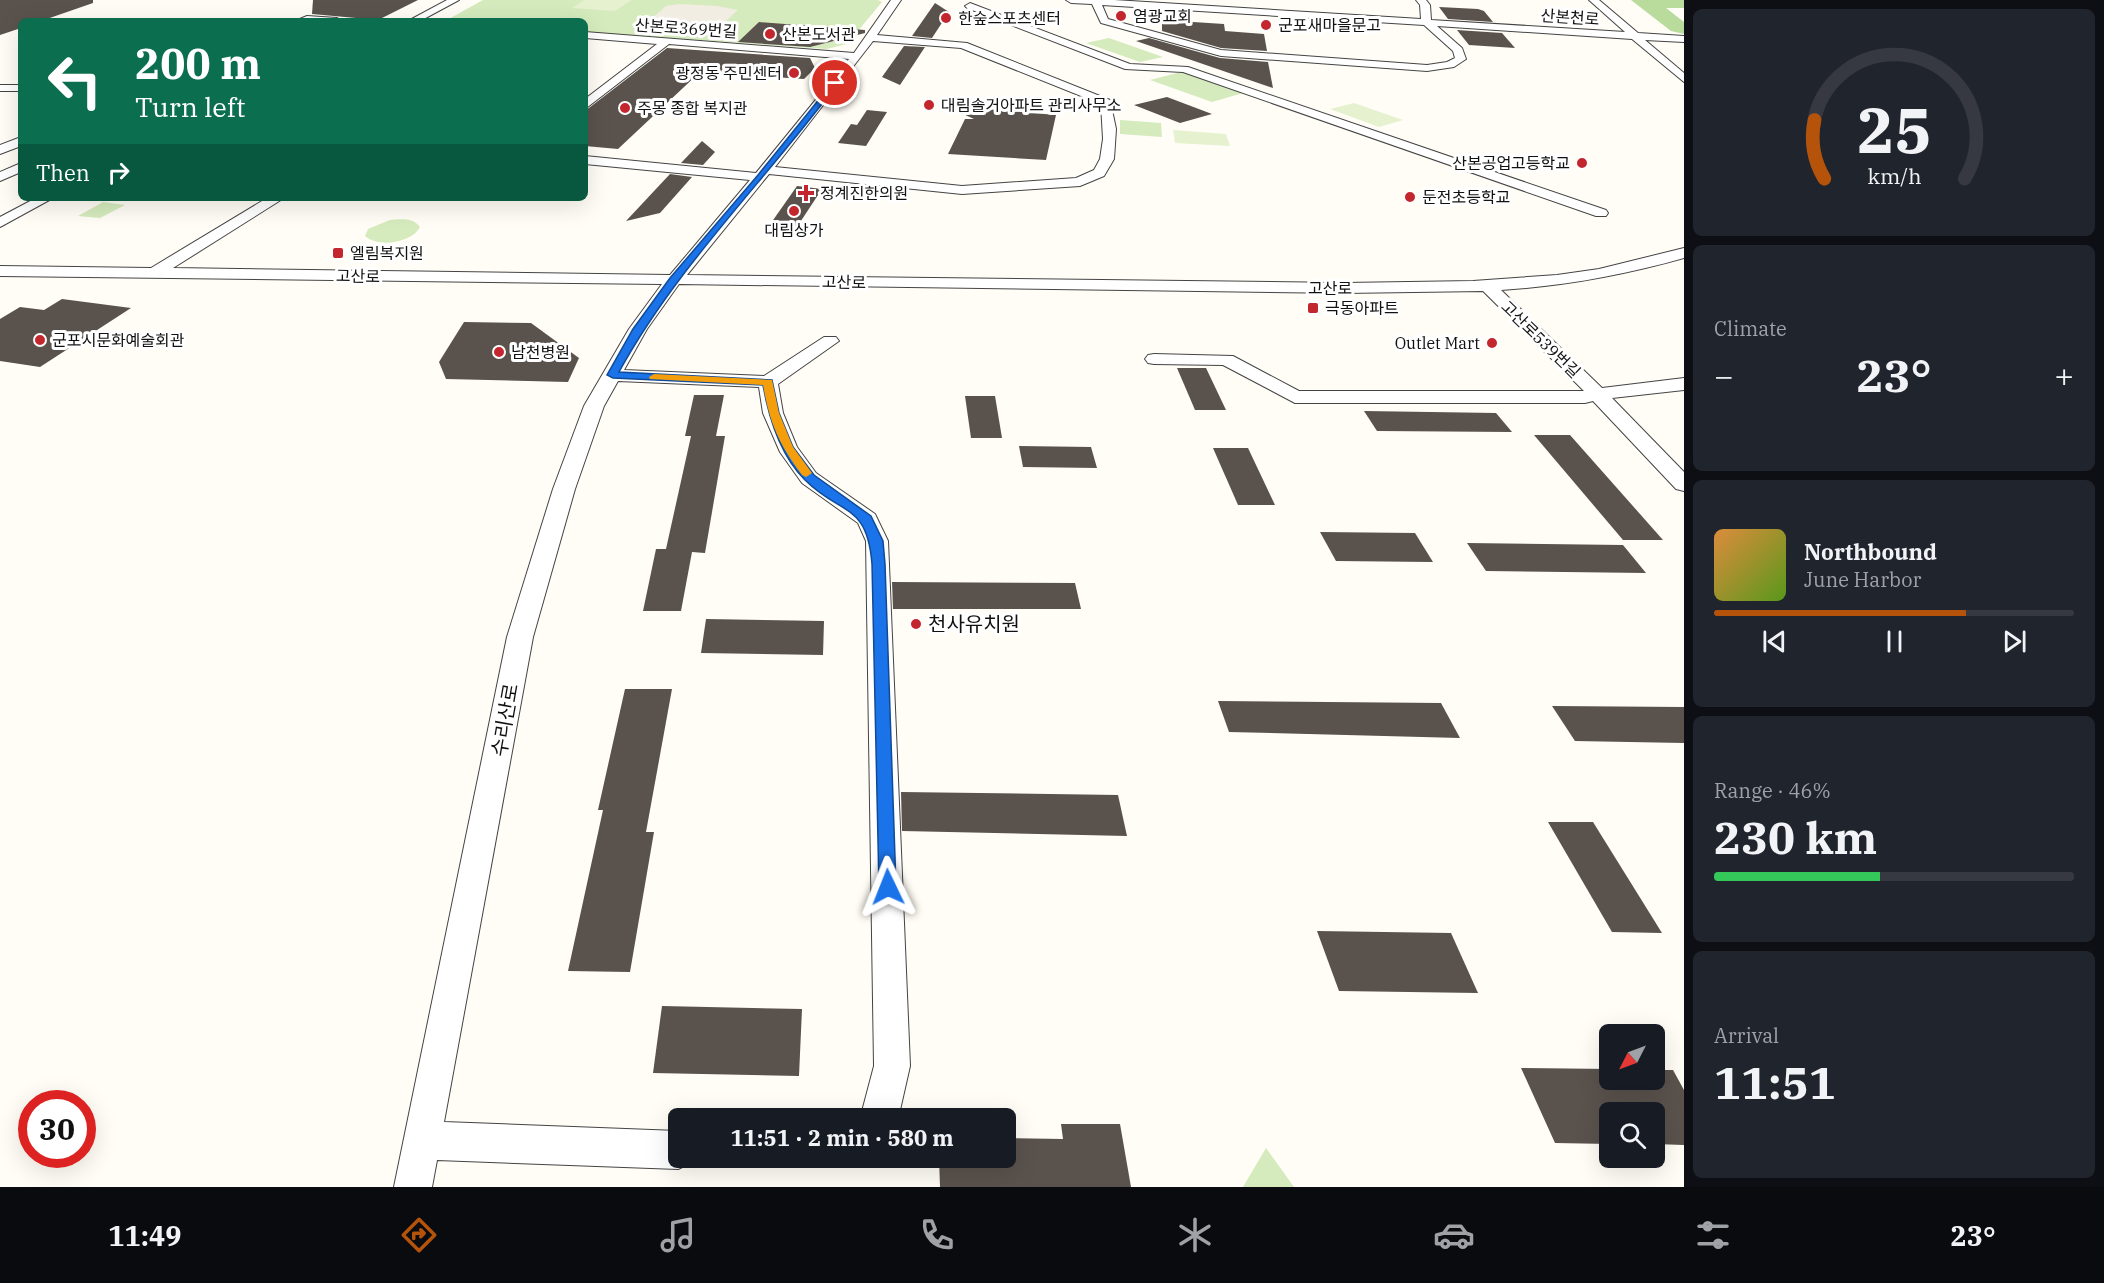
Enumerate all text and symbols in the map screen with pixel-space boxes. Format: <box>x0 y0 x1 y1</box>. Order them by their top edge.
street label: 산본천로 <box>1540 5 1600 29</box>
place label: 염광교회 <box>1133 6 1192 26</box>
place label: 한숲스포츠센터 <box>958 8 1061 28</box>
marker: 염광교회 <box>1114 9 1128 23</box>
marker: 한숲스포츠센터 <box>939 11 953 25</box>
street label: 산본로369번길 <box>634 14 738 42</box>
place label: 군포새마을문고 <box>1278 15 1381 35</box>
marker: 군포새마을문고 <box>1259 18 1273 32</box>
place label: 산본도서관 <box>782 24 856 44</box>
marker: 산본도서관 <box>763 27 777 41</box>
text: 200 m <box>135 36 261 91</box>
icon: left <box>36 42 114 120</box>
pin <box>809 57 860 108</box>
place label: 광정동 주민센터 <box>675 63 782 83</box>
marker: 광정동 주민센터 <box>787 66 801 80</box>
icon: arrive <box>818 66 851 99</box>
text: Turn left <box>135 89 246 124</box>
text: 25 <box>1857 89 1931 170</box>
place label: 대림솔거아파트 관리사무소 <box>941 95 1121 115</box>
place label: 주몽 종합 복지관 <box>637 98 748 118</box>
marker: 대림솔거아파트 관리사무소 <box>922 98 936 112</box>
marker: 주몽 종합 복지관 <box>618 101 632 115</box>
place label: 산본공업고등학교 <box>1452 153 1570 173</box>
icon: right <box>102 156 135 189</box>
marker: 산본공업고등학교 <box>1575 156 1589 170</box>
text: Then <box>36 158 90 187</box>
text: km/h <box>1867 163 1921 191</box>
place label: 정계진한의원 <box>820 183 908 203</box>
marker: 정계진한의원 <box>797 184 815 202</box>
place label: 둔전초등학교 <box>1422 187 1510 207</box>
marker: 둔전초등학교 <box>1403 190 1417 204</box>
marker: 대림상가 <box>787 204 801 218</box>
place label: 대림상가 <box>765 220 824 240</box>
place label: 엘림복지원 <box>350 243 424 263</box>
marker: 엘림복지원 <box>331 246 345 260</box>
street label: 고산로 <box>336 266 381 286</box>
street label: 고산로 <box>822 272 867 292</box>
street label: 고산로 <box>1308 278 1352 298</box>
street label: 고산로539번길 <box>1497 296 1585 382</box>
place label: 극동아파트 <box>1325 298 1399 318</box>
marker: 극동아파트 <box>1306 301 1320 315</box>
text: Climate <box>1714 315 1787 342</box>
place label: 군포시문화예술회관 <box>52 330 185 350</box>
marker: 군포시문화예술회관 <box>33 333 47 347</box>
place label: Outlet Mart <box>1395 333 1480 353</box>
marker: Outlet Mart <box>1485 336 1499 350</box>
place label: 남천병원 <box>511 342 570 362</box>
marker: 남천병원 <box>492 345 506 359</box>
text: 23° <box>1856 346 1932 404</box>
text: − <box>1714 354 1734 397</box>
text: + <box>2054 354 2074 397</box>
text: Northbound <box>1804 537 1937 566</box>
text: June Harbor <box>1804 566 1921 593</box>
place label: 천사유치원 <box>928 610 1020 637</box>
marker: 천사유치원 <box>909 617 923 631</box>
icon: previous <box>1758 625 1791 658</box>
icon: pause <box>1878 625 1911 658</box>
icon: next <box>1998 625 2031 658</box>
street label: 수리산로 <box>485 681 524 759</box>
text: Range · 46% <box>1714 777 1831 804</box>
text: 230 km <box>1714 808 1877 866</box>
position arrow <box>856 855 920 919</box>
text: Arrival <box>1714 1022 1779 1049</box>
north arrow <box>1599 1024 1665 1090</box>
map controls <box>1599 1024 1665 1168</box>
text: 11:51 <box>1714 1053 1836 1111</box>
speed limit sign: 30 <box>18 1090 96 1168</box>
button: search <box>1599 1102 1665 1168</box>
text: 11:51 · 2 min · 580 m <box>730 1123 954 1152</box>
icon: directions <box>398 1214 440 1256</box>
icon: music <box>657 1214 699 1256</box>
icon: phone <box>916 1214 958 1256</box>
icon: climate <box>1174 1214 1216 1256</box>
icon: car <box>1433 1214 1475 1256</box>
icon: filters <box>1692 1214 1734 1256</box>
text: 11:49 <box>108 1218 181 1253</box>
text: 23° <box>1950 1218 1996 1253</box>

